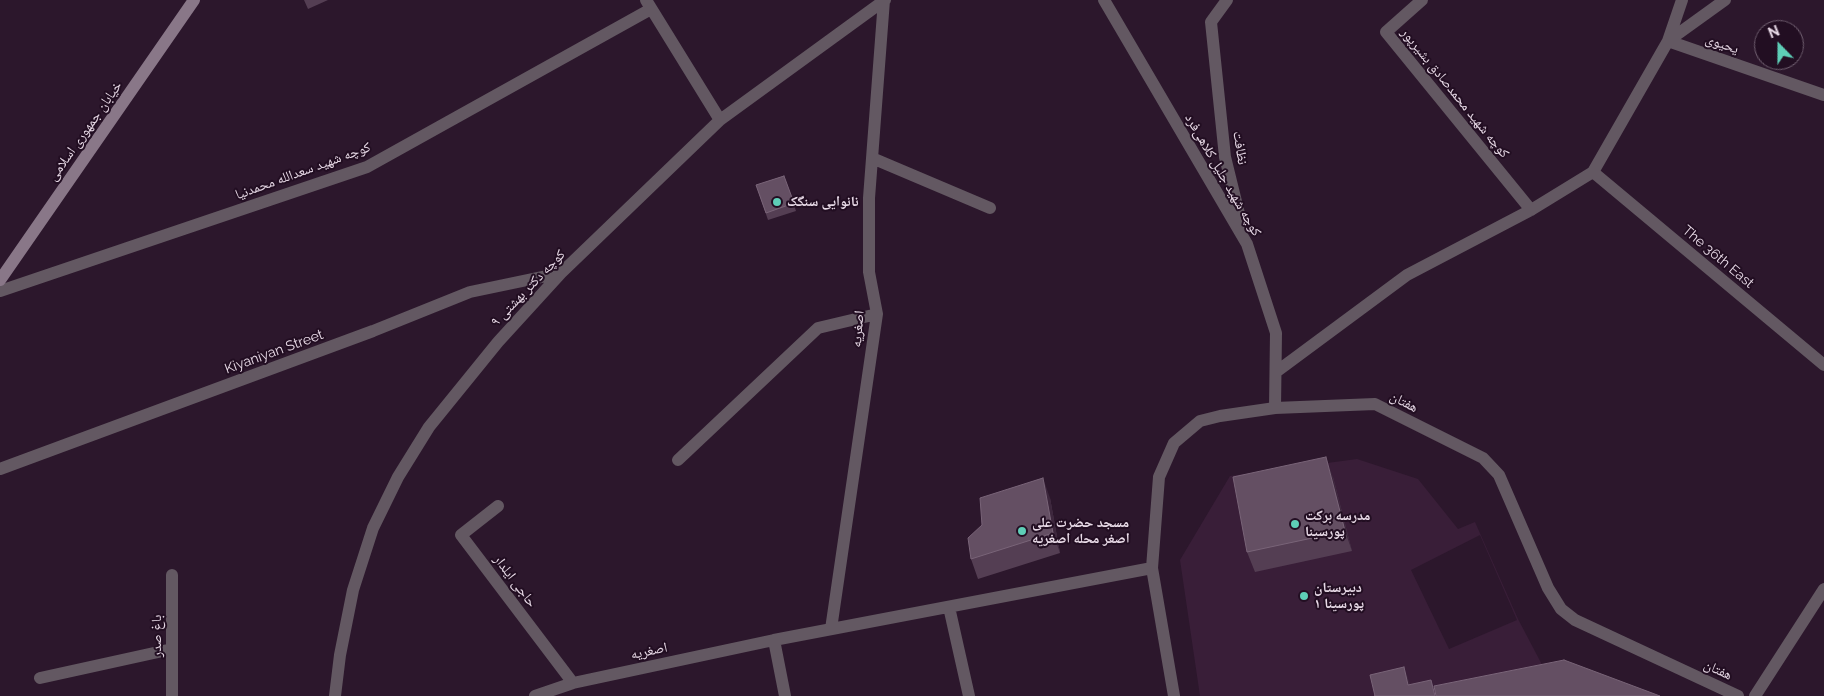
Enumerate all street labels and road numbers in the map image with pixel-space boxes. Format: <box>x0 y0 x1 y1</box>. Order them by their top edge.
street label: کوچه شهید محمدصادق بشیرپور <box>1397 25 1513 161</box>
street label: یحیوی <box>1703 30 1741 58</box>
street label: خیابان جمهوری اسلامی <box>44 78 126 184</box>
street label: کوچه شهید جلیل کلاهی‌فرد <box>1181 111 1265 239</box>
street label: نظافت <box>1229 130 1251 166</box>
street label: کوچه شهید سعدالله محمدنیا <box>233 139 373 203</box>
street label: The 36th East <box>1679 222 1757 292</box>
street label: کوچه دکتر بهشتی ۹ <box>487 246 569 330</box>
street label: اصغریه <box>848 310 868 348</box>
street label: Kiyaniyan Street <box>222 326 326 378</box>
street label: هفتان <box>1387 388 1421 416</box>
street label: حاجی ایلدار <box>490 551 540 611</box>
street label: باغ صدر <box>149 615 165 657</box>
street label: اصغریه <box>629 639 669 663</box>
street label: هفتان <box>1701 656 1735 684</box>

